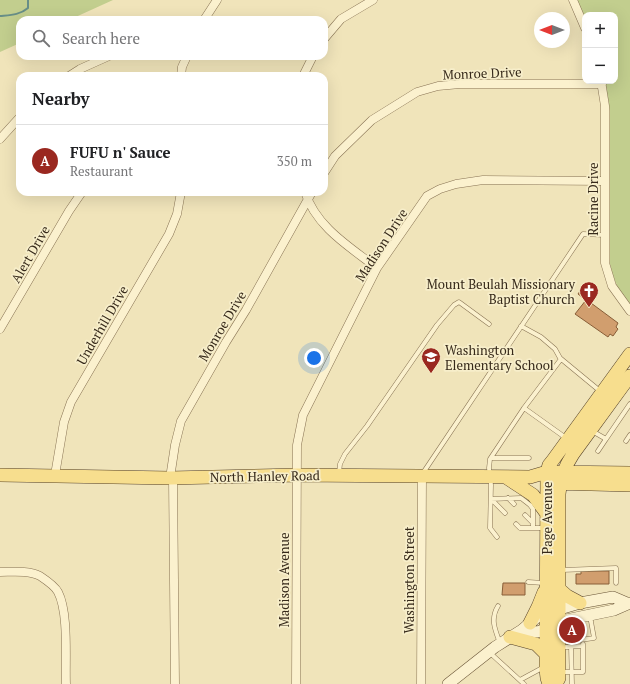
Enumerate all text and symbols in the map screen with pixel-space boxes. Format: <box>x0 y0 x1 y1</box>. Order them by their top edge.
north arrow <box>534 12 570 48</box>
map controls <box>582 12 618 84</box>
button: + <box>582 12 618 48</box>
search box <box>16 16 328 60</box>
icon: search <box>30 27 52 49</box>
text: Search here <box>62 28 140 48</box>
button: − <box>582 48 618 84</box>
street label: Monroe Drive <box>442 63 522 83</box>
text: Nearby <box>32 87 90 110</box>
text: FUFU n' Sauce <box>70 142 171 162</box>
text: A <box>40 152 50 170</box>
text: 350 m <box>277 152 312 170</box>
text: Restaurant <box>70 162 133 180</box>
street label: Racine Drive <box>584 162 602 236</box>
street label: Madison Drive <box>351 205 411 285</box>
street label: Alert Drive <box>6 222 54 286</box>
place label: Mount Beulah Missionary Baptist Church <box>427 275 575 308</box>
church icon: Mount Beulah Missionary Baptist Church <box>578 280 600 308</box>
street label: Underhill Drive <box>72 282 132 368</box>
street label: Monroe Drive <box>194 287 250 365</box>
place label: Washington Elementary School <box>445 341 554 374</box>
school or university icon: Washington Elementary School <box>420 346 442 374</box>
your location <box>304 348 324 368</box>
street label: North Hanley Road <box>210 466 320 486</box>
street label: Page Avenue <box>538 481 556 555</box>
street label: Washington Street <box>400 526 418 634</box>
street label: Madison Avenue <box>275 533 293 627</box>
pin: A <box>559 615 585 645</box>

